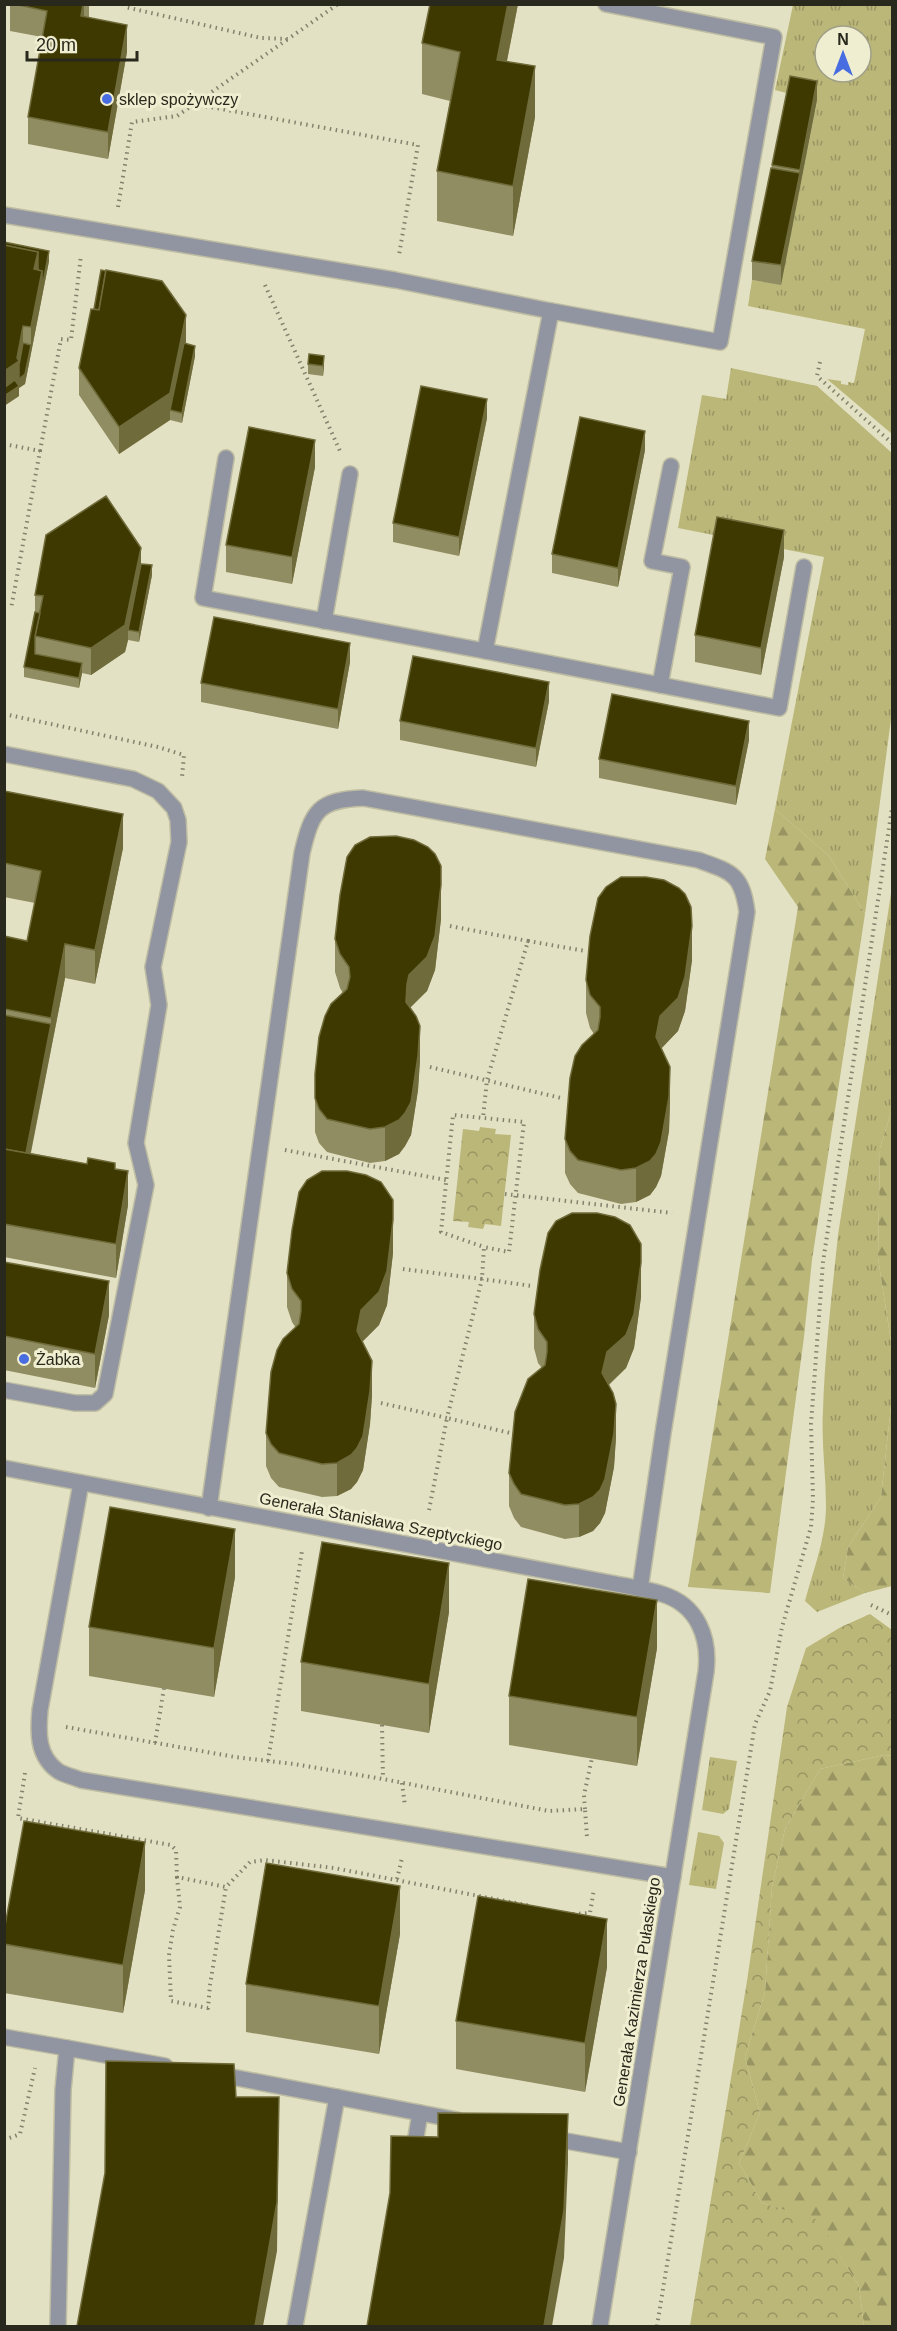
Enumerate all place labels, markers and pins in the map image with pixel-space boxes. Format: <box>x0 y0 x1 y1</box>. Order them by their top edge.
place label: sklep spożywczy <box>119 91 238 108</box>
marker: sklep spożywczy <box>100 92 114 106</box>
place label: Żabka <box>36 1350 81 1368</box>
marker: Żabka <box>17 1352 31 1366</box>

